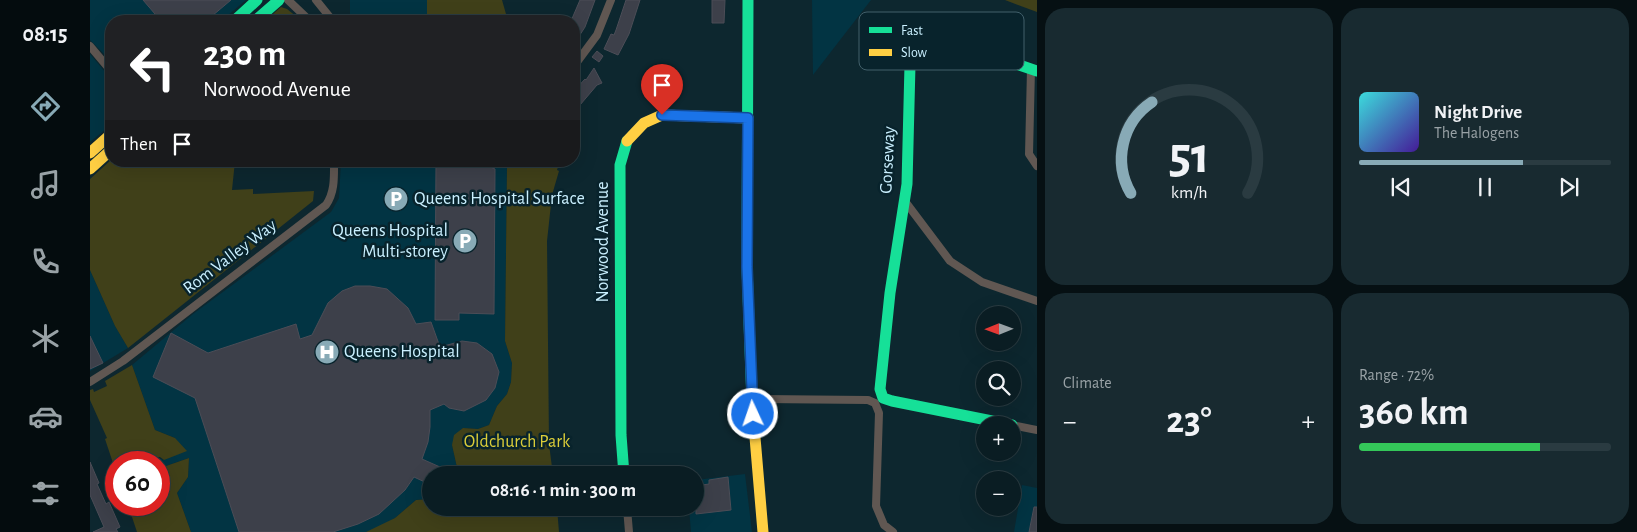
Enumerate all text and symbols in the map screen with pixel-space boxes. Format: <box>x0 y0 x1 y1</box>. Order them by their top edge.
legend <box>859 12 1024 70</box>
text: 08:15 <box>23 23 67 45</box>
text: Fast <box>901 24 923 38</box>
icon: left <box>120 35 185 100</box>
text: 230 m <box>203 37 286 72</box>
text: Slow <box>901 46 928 60</box>
pin <box>641 64 683 115</box>
icon: arrive <box>648 71 676 99</box>
text: Norwood Avenue <box>203 78 351 100</box>
icon: directions <box>28 89 63 124</box>
text: Night Drive <box>1434 103 1522 122</box>
text: The Halogens <box>1434 125 1519 141</box>
street label: Gorseway <box>877 126 899 194</box>
icon: arrive <box>168 130 196 158</box>
text: 51 <box>1168 130 1210 182</box>
text: Then <box>120 135 158 154</box>
icon: music <box>28 167 63 202</box>
icon: previous <box>1387 173 1415 201</box>
icon: pause <box>1471 173 1499 201</box>
icon: next <box>1555 173 1583 201</box>
street label: Norwood Avenue <box>594 182 612 302</box>
text: km/h <box>1171 184 1207 202</box>
parking icon: Queens Hospital Surface <box>383 186 409 212</box>
place label: Queens Hospital Surface <box>414 190 585 208</box>
street label: Rom Valley Way <box>180 216 280 298</box>
place label: Queens Hospital Multi-storey <box>332 222 448 261</box>
parking icon: Queens Hospital Multi-storey <box>452 228 478 254</box>
icon: phone <box>28 244 63 279</box>
north arrow <box>976 306 1021 351</box>
map controls <box>976 306 1021 516</box>
icon: climate <box>28 321 63 356</box>
hospital icon: Queens Hospital <box>314 339 340 365</box>
place label: Queens Hospital <box>344 343 460 361</box>
button: search <box>976 361 1021 406</box>
text: Range · 72% <box>1359 367 1434 383</box>
text: Climate <box>1063 375 1112 391</box>
position arrow <box>726 387 778 439</box>
text: 360 km <box>1359 394 1469 432</box>
icon: car <box>28 399 63 434</box>
text: 23° <box>1166 402 1212 440</box>
text: − <box>1063 408 1076 436</box>
text: + <box>1302 408 1315 436</box>
button: + <box>976 416 1021 461</box>
park label: Oldchurch Park <box>464 433 571 451</box>
speed limit sign: 60 <box>105 451 170 516</box>
button: − <box>976 471 1021 516</box>
icon: filters <box>28 476 63 511</box>
text: 08:16 · 1 min · 300 m <box>490 481 636 500</box>

